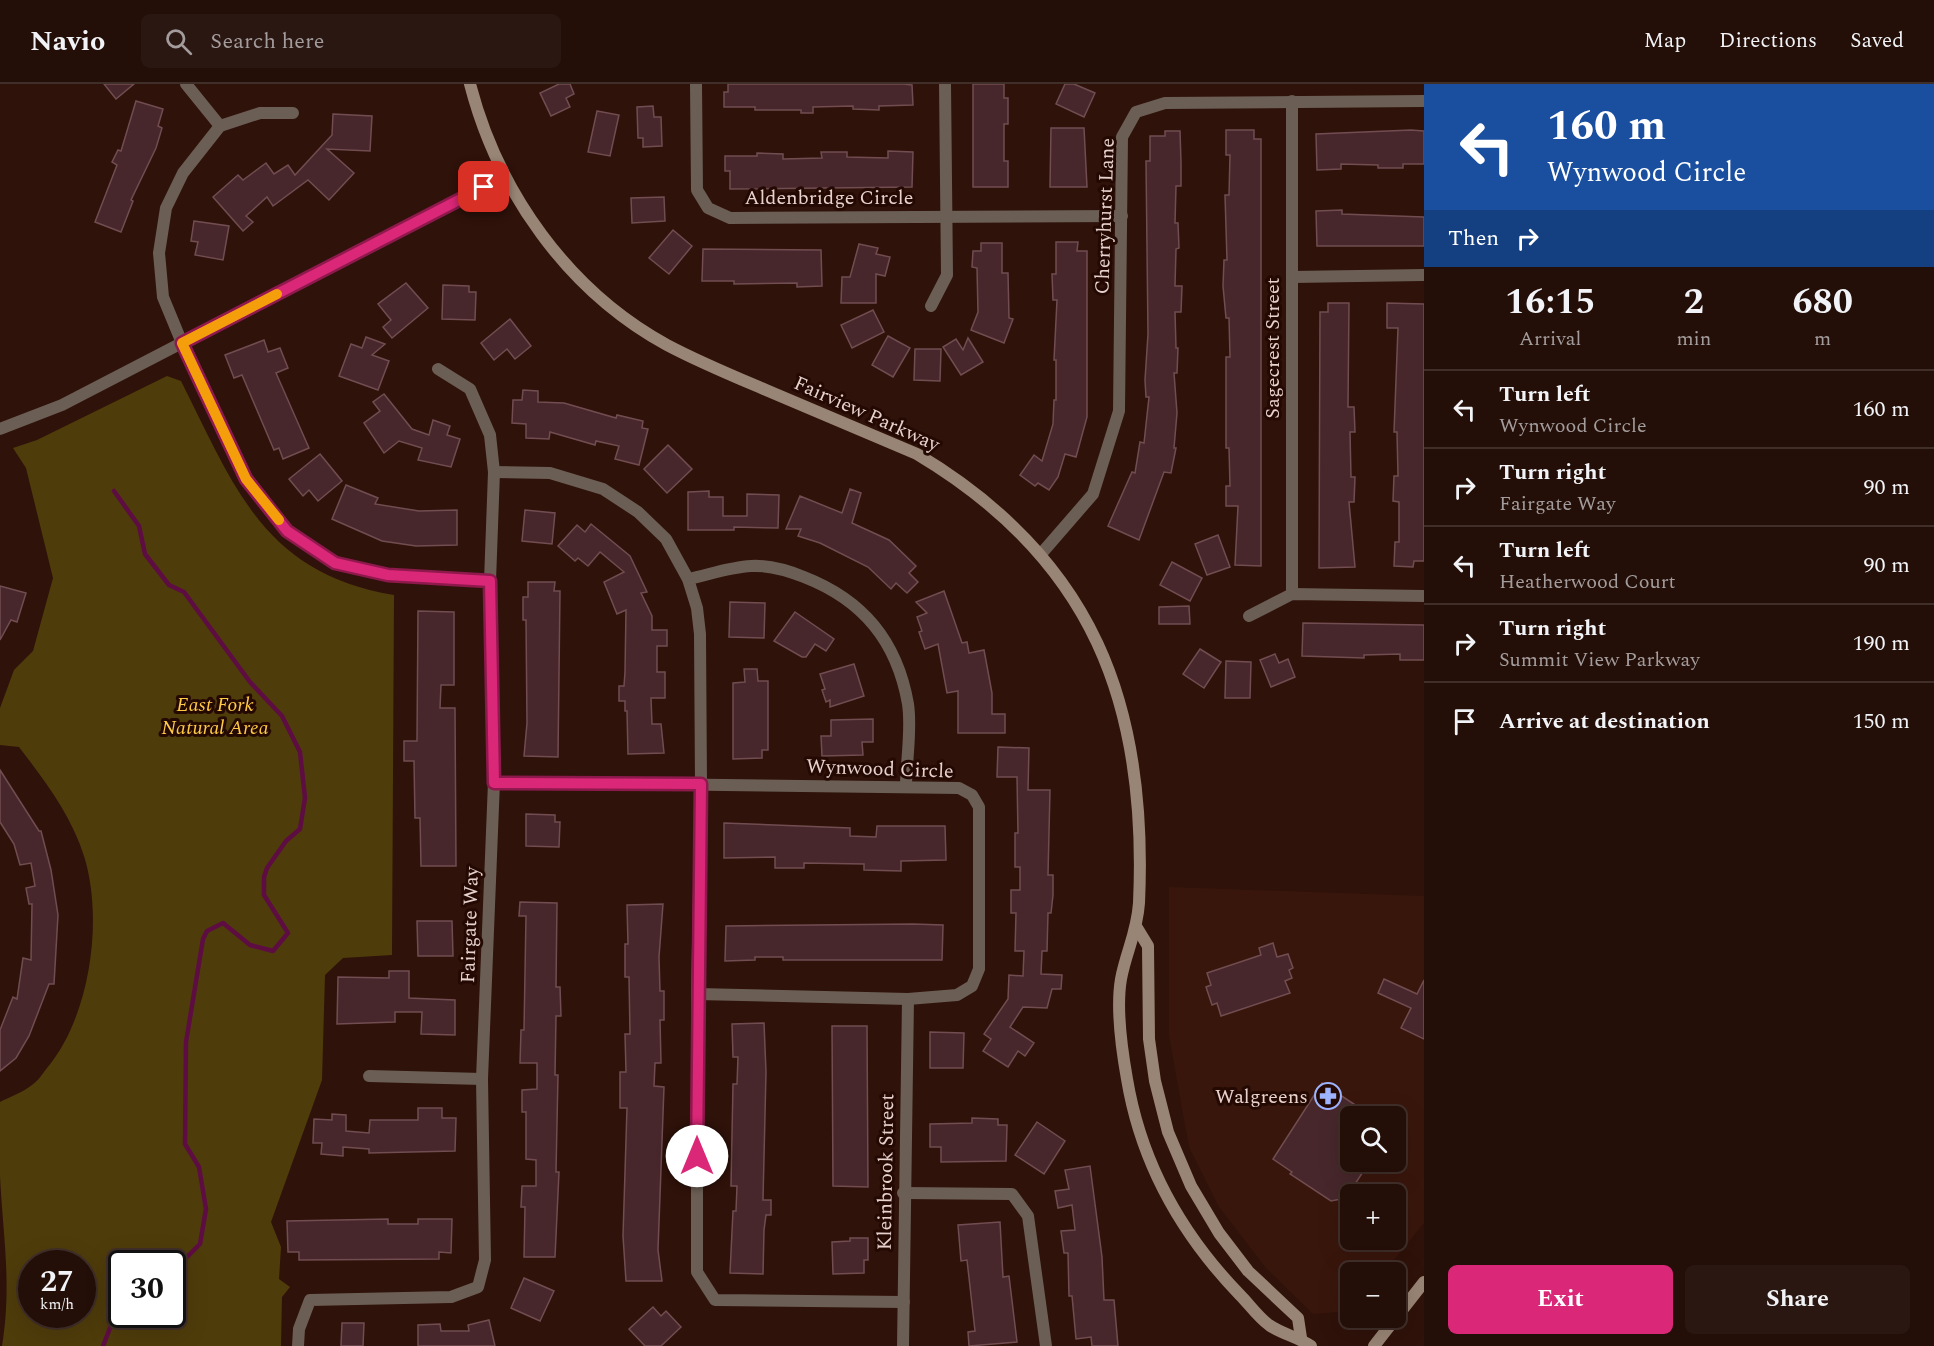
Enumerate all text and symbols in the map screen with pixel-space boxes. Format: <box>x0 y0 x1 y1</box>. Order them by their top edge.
search box <box>141 14 561 68</box>
text: Navio <box>30 20 105 63</box>
icon: search <box>162 25 195 58</box>
text: Search here <box>210 25 324 58</box>
text: Map <box>1644 25 1686 57</box>
text: Directions <box>1719 25 1817 57</box>
text: Saved <box>1850 25 1904 57</box>
text: 160 m <box>1547 95 1666 158</box>
icon: left <box>1448 108 1526 186</box>
street label: Cherryhurst Lane <box>1087 137 1123 295</box>
text: Wynwood Circle <box>1547 152 1746 194</box>
pin <box>458 161 509 212</box>
icon: arrive <box>467 170 500 203</box>
street label: Aldenbridge Circle <box>745 183 913 213</box>
text: Then <box>1448 222 1499 255</box>
icon: right <box>1511 222 1544 255</box>
text: 16:15 <box>1505 275 1595 330</box>
text: 2 <box>1684 275 1704 330</box>
text: 680 <box>1792 275 1853 330</box>
street label: Sagecrest Street <box>1258 277 1288 419</box>
text: Arrival <box>1519 324 1581 354</box>
text: min <box>1676 324 1711 354</box>
text: m <box>1814 324 1831 354</box>
street label: Fairview Parkway <box>789 368 946 460</box>
text: Turn left <box>1499 378 1591 411</box>
icon: left <box>1448 393 1481 426</box>
text: 160 m <box>1853 393 1910 426</box>
text: Wynwood Circle <box>1499 411 1647 441</box>
text: Turn right <box>1499 456 1606 489</box>
icon: right <box>1448 471 1481 504</box>
text: 90 m <box>1864 471 1910 504</box>
text: Fairgate Way <box>1499 489 1616 519</box>
text: Turn left <box>1499 534 1591 567</box>
icon: left <box>1448 549 1481 582</box>
text: 90 m <box>1864 549 1910 582</box>
text: Heatherwood Court <box>1499 567 1676 597</box>
text: Turn right <box>1499 612 1606 645</box>
icon: right <box>1448 627 1481 660</box>
text: 190 m <box>1853 627 1910 660</box>
text: Summit View Parkway <box>1499 645 1700 675</box>
park label: East Fork Natural Area <box>161 690 269 743</box>
icon: arrive <box>1448 705 1481 738</box>
text: Arrive at destination <box>1499 705 1710 738</box>
text: 150 m <box>1853 705 1910 738</box>
street label: Wynwood Circle <box>806 751 954 787</box>
street label: Fairgate Way <box>453 865 487 984</box>
pharmacy icon: Walgreens <box>1313 1081 1343 1111</box>
place label: Walgreens <box>1215 1082 1308 1112</box>
street label: Kleinbrook Street <box>870 1093 902 1251</box>
map controls <box>1340 1106 1406 1328</box>
button: search <box>1340 1106 1406 1172</box>
position arrow <box>665 1124 729 1188</box>
button: + <box>1340 1184 1406 1250</box>
speed limit sign: 30 <box>108 1250 186 1328</box>
text: 27 <box>40 1259 74 1305</box>
button: − <box>1340 1262 1406 1328</box>
button: Exit <box>1448 1265 1673 1334</box>
button: Share <box>1685 1265 1910 1334</box>
text: km/h <box>40 1293 74 1316</box>

